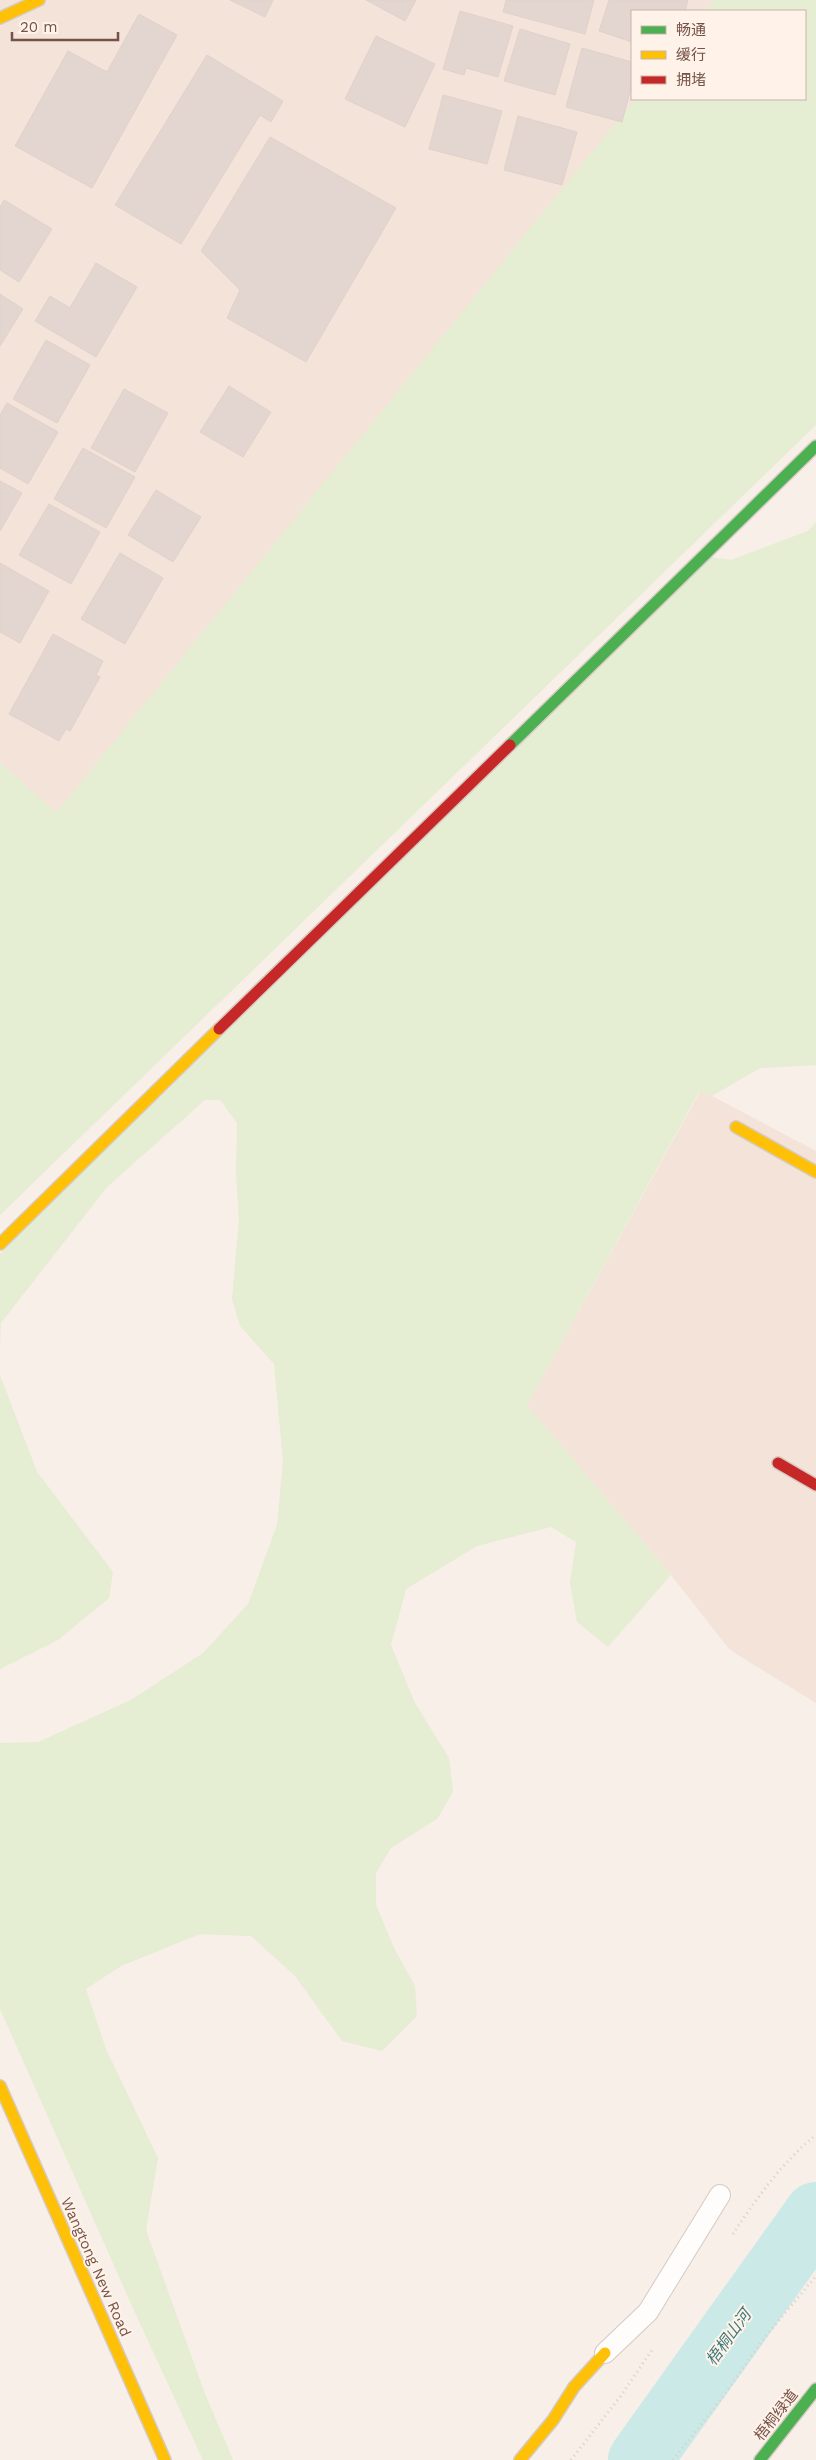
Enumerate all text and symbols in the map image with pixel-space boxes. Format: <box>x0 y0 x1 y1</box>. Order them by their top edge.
scale bar <box>12 10 119 42</box>
legend <box>631 10 806 100</box>
text: 20 m <box>20 18 58 36</box>
text: 畅通 <box>676 21 706 39</box>
text: 缓行 <box>676 46 706 64</box>
text: 拥堵 <box>676 71 706 89</box>
street label: Wangtong New Road <box>57 2195 135 2339</box>
water label: 梧桐山河 <box>702 2303 757 2369</box>
street label: 梧桐绿道 <box>750 2386 802 2444</box>

